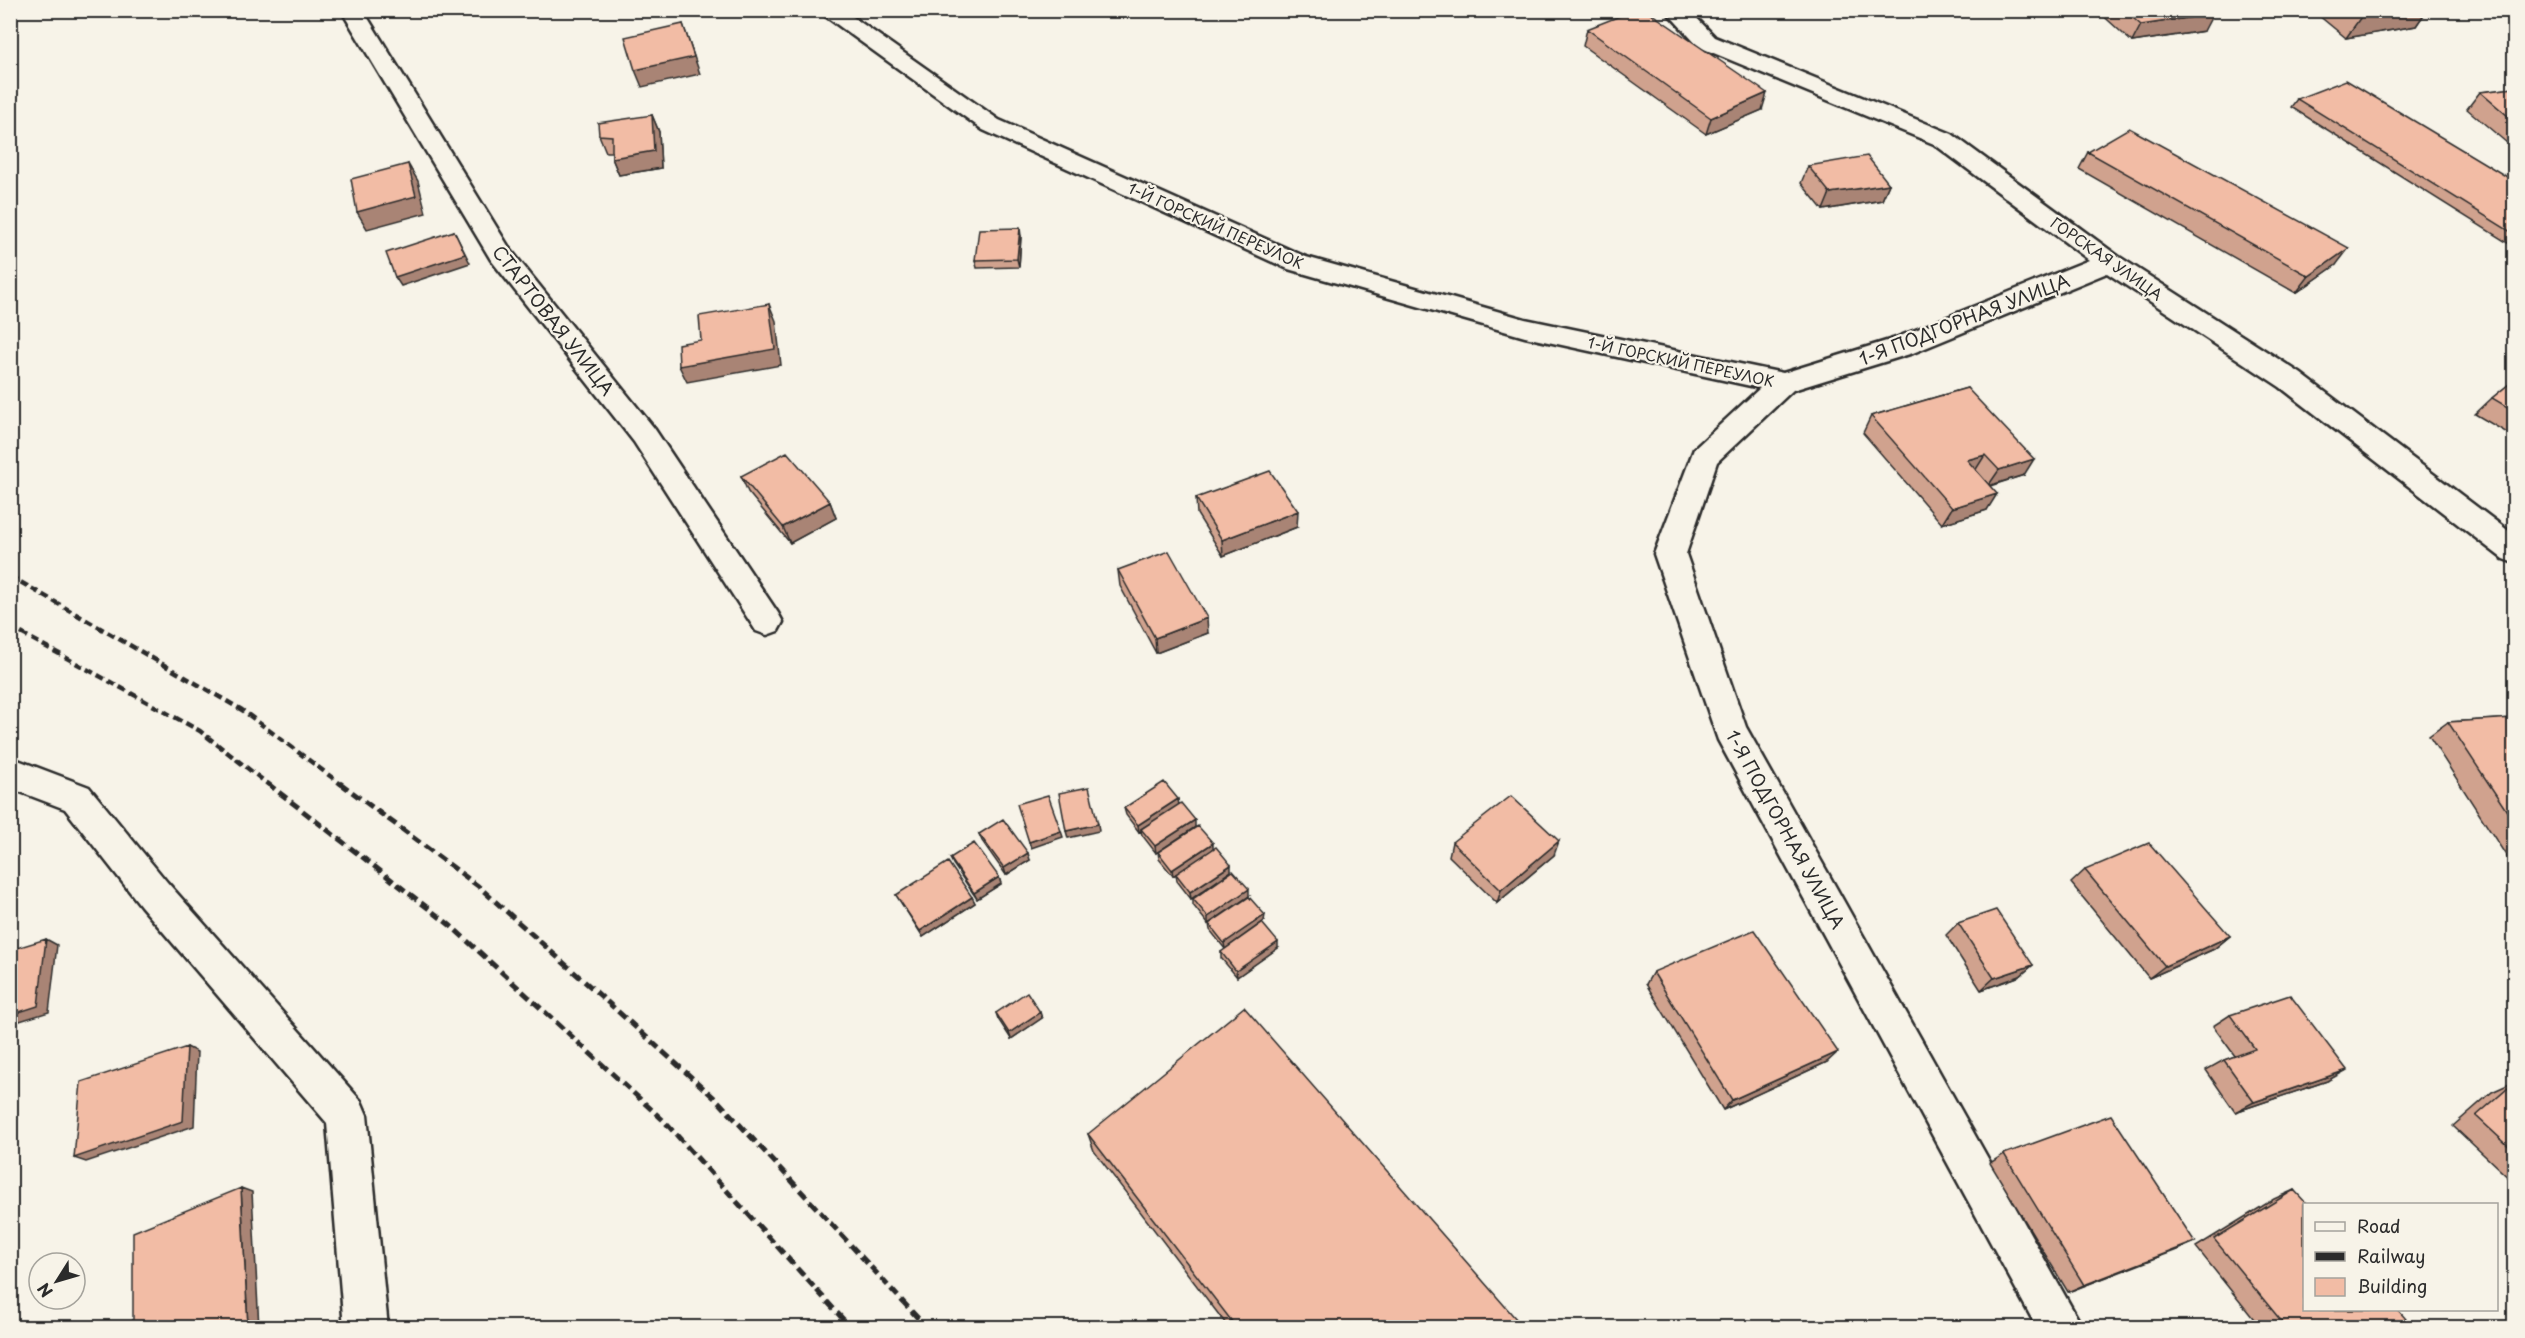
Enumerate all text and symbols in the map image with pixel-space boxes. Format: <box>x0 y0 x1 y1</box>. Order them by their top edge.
street label: 1-Й ГОРСКИЙ ПЕРЕУЛОК <box>1125 176 1308 274</box>
street label: ГОРСКАЯ УЛИЦА <box>2046 211 2168 305</box>
street label: СТАРТОВАЯ УЛИЦА <box>487 239 621 401</box>
street label: 1-Я ПОДГОРНАЯ УЛИЦА <box>1855 266 2073 372</box>
street label: 1-Й ГОРСКИЙ ПЕРЕУЛОК <box>1586 330 1777 392</box>
street label: 1-Я ПОДГОРНАЯ УЛИЦА <box>1720 725 1852 934</box>
legend <box>2303 1203 2498 1311</box>
text: Road <box>2357 1212 2401 1239</box>
text: Railway <box>2357 1242 2425 1269</box>
north arrow <box>27 1251 87 1311</box>
text: Building <box>2357 1272 2427 1299</box>
text: N <box>31 1278 58 1303</box>

